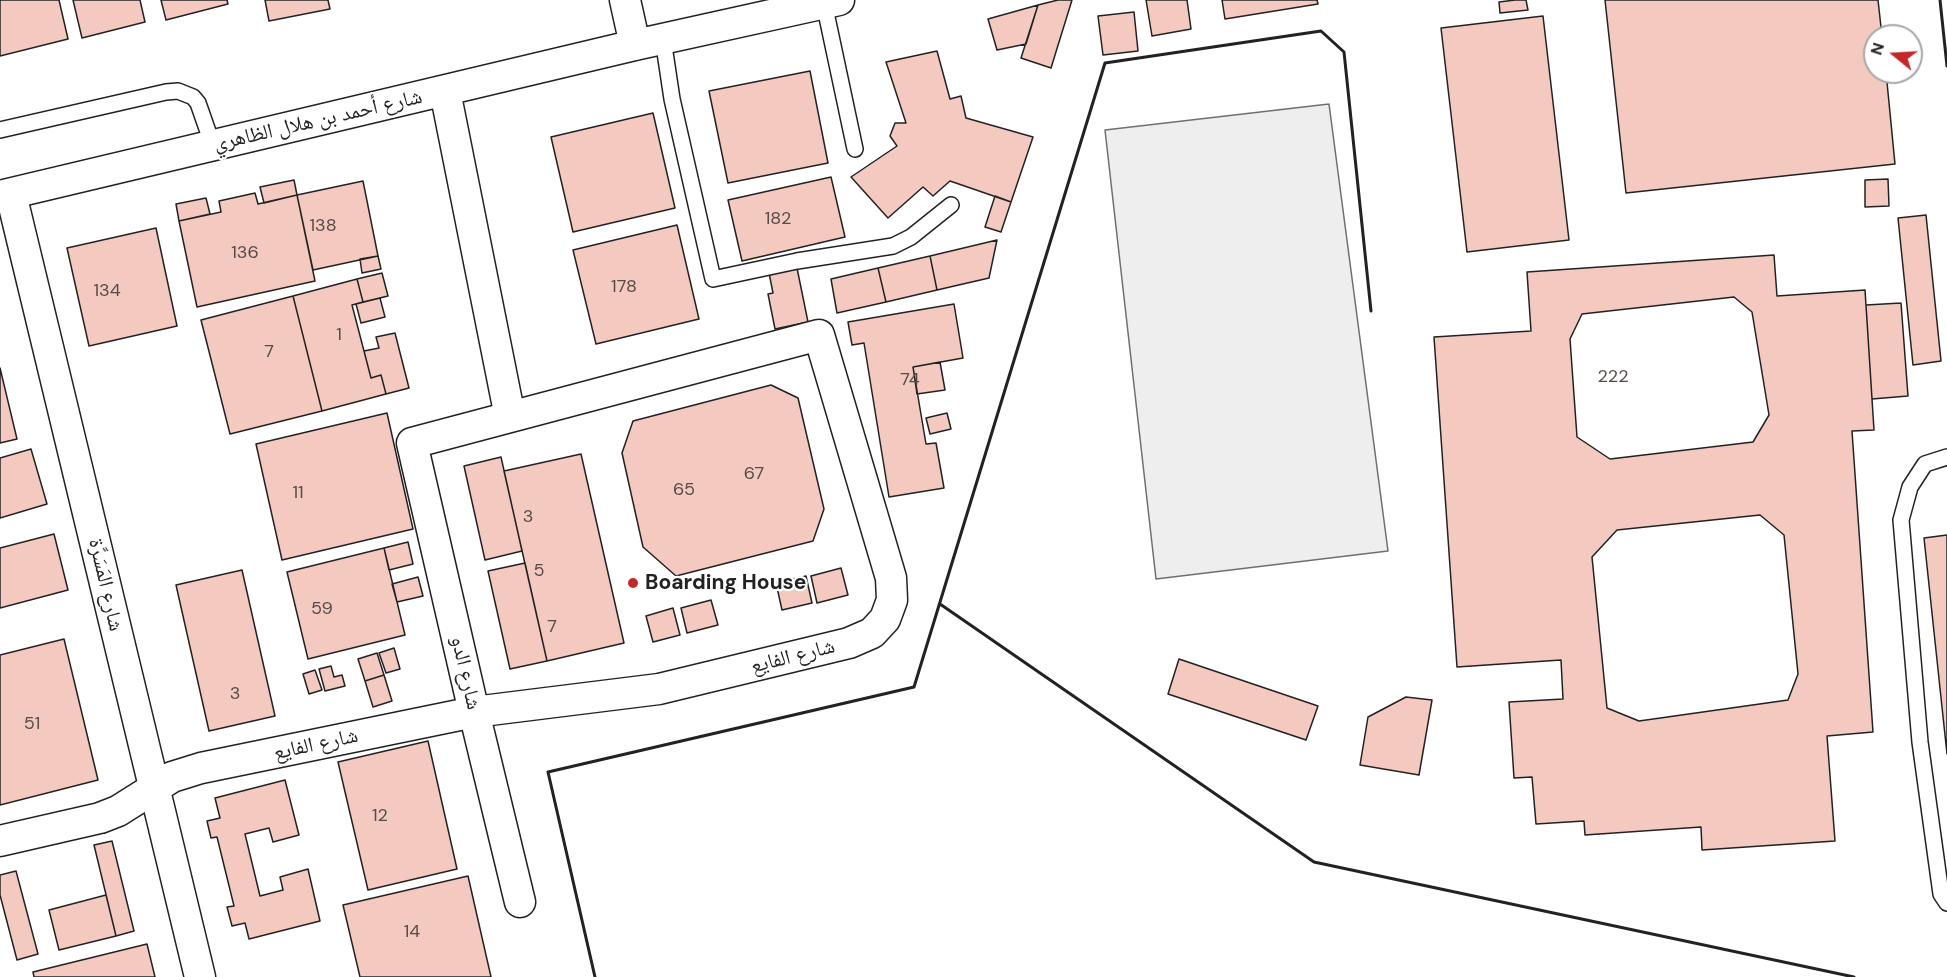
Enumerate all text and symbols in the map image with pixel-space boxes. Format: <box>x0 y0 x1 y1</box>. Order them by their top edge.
north arrow <box>1863 24 1923 84</box>
text: N <box>1866 40 1889 58</box>
street label: شارع أحمد بن هلال الظاهري <box>211 85 425 157</box>
house number: 182 <box>765 208 791 230</box>
house number: 138 <box>309 215 337 237</box>
house number: 136 <box>231 242 259 264</box>
house number: 178 <box>611 276 637 298</box>
house number: 134 <box>93 280 121 302</box>
house number: 1 <box>336 324 342 346</box>
house number: 7 <box>264 341 274 363</box>
house number: 222 <box>1597 366 1629 388</box>
house number: 74 <box>900 369 920 391</box>
house number: 67 <box>744 463 764 485</box>
house number: 65 <box>673 479 695 501</box>
house number: 11 <box>292 482 304 504</box>
house number: 3 <box>523 506 533 528</box>
street label: شارع المَسَرَّة <box>82 536 128 634</box>
house number: 5 <box>534 560 544 582</box>
place label: Boarding House <box>645 570 806 596</box>
marker: Boarding House <box>626 576 640 590</box>
house number: 59 <box>311 598 333 620</box>
house number: 7 <box>547 616 557 638</box>
street label: شارع الدو <box>444 634 486 712</box>
street label: شارع الفايع <box>748 634 838 680</box>
house number: 3 <box>230 683 240 705</box>
house number: 51 <box>24 713 40 735</box>
street label: شارع الفايع <box>272 724 360 766</box>
house number: 12 <box>372 805 388 827</box>
house number: 14 <box>404 921 420 943</box>

